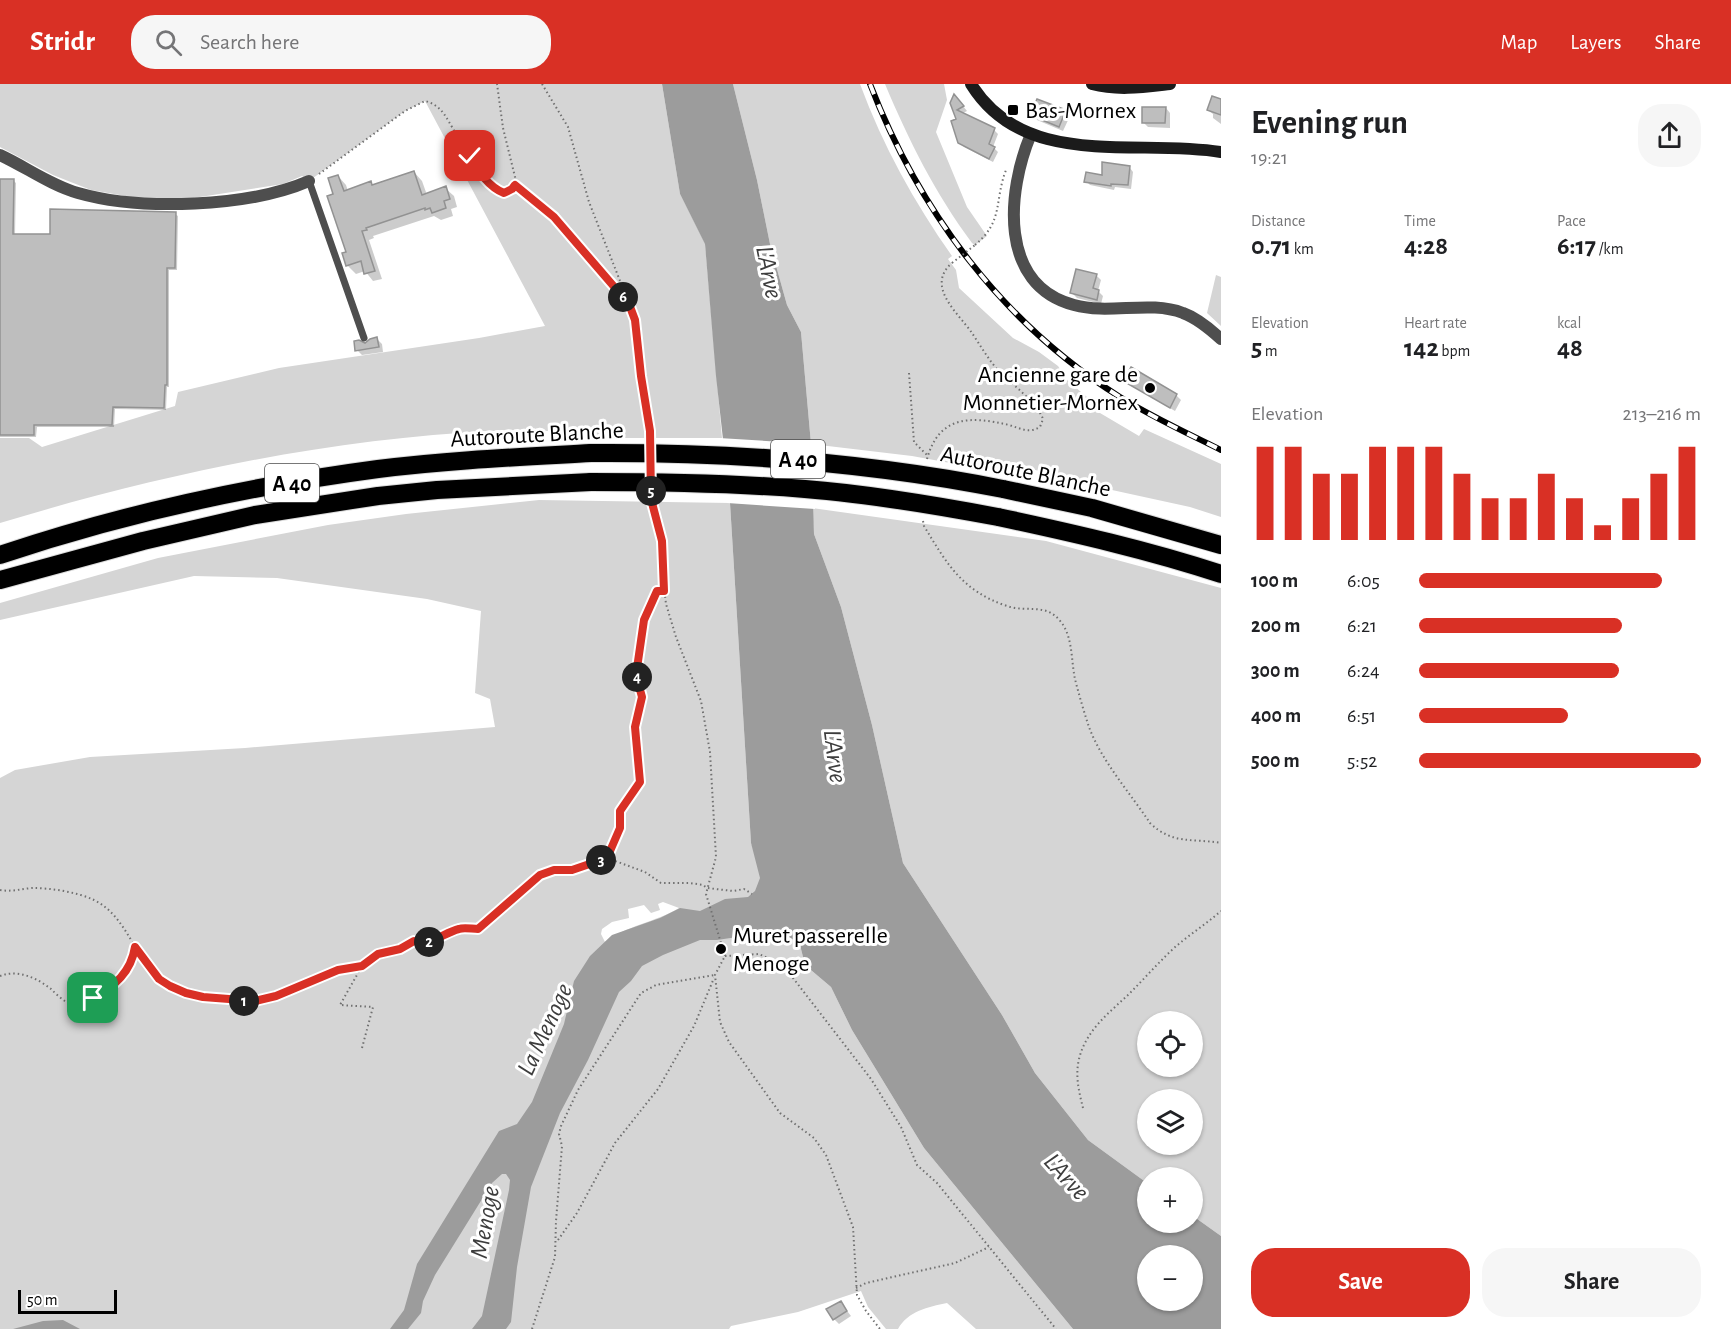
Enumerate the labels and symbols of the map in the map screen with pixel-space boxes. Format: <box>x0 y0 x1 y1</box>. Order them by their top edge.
place label: Bas-Mornex <box>1025 99 1137 123</box>
marker: Bas-Mornex <box>1006 103 1020 117</box>
pin <box>444 130 495 181</box>
water label: L'Arve <box>751 243 787 301</box>
pin: 6 <box>608 282 638 312</box>
place label: Ancienne gare de Monnetier-Mornex <box>963 363 1139 415</box>
marker: Ancienne gare de Monnetier-Mornex <box>1143 381 1157 395</box>
street label: Autoroute Blanche <box>450 418 624 452</box>
road number: A 40 <box>771 440 825 478</box>
street label: Autoroute Blanche <box>938 442 1113 502</box>
road number: A 40 <box>265 464 319 502</box>
pin: 5 <box>636 476 666 506</box>
pin: 4 <box>622 662 652 692</box>
water label: L'Arve <box>819 728 851 784</box>
pin: 3 <box>586 845 616 875</box>
place label: Muret passerelle Menoge <box>733 924 888 976</box>
pin: 2 <box>414 927 444 957</box>
marker: Muret passerelle Menoge <box>714 942 728 956</box>
pin <box>67 972 118 1023</box>
water label: La Menoge <box>512 979 578 1079</box>
pin: 1 <box>229 986 259 1016</box>
water label: L'Arve <box>1039 1148 1094 1205</box>
water label: Menoge <box>466 1184 504 1260</box>
scale bar <box>18 1287 117 1314</box>

